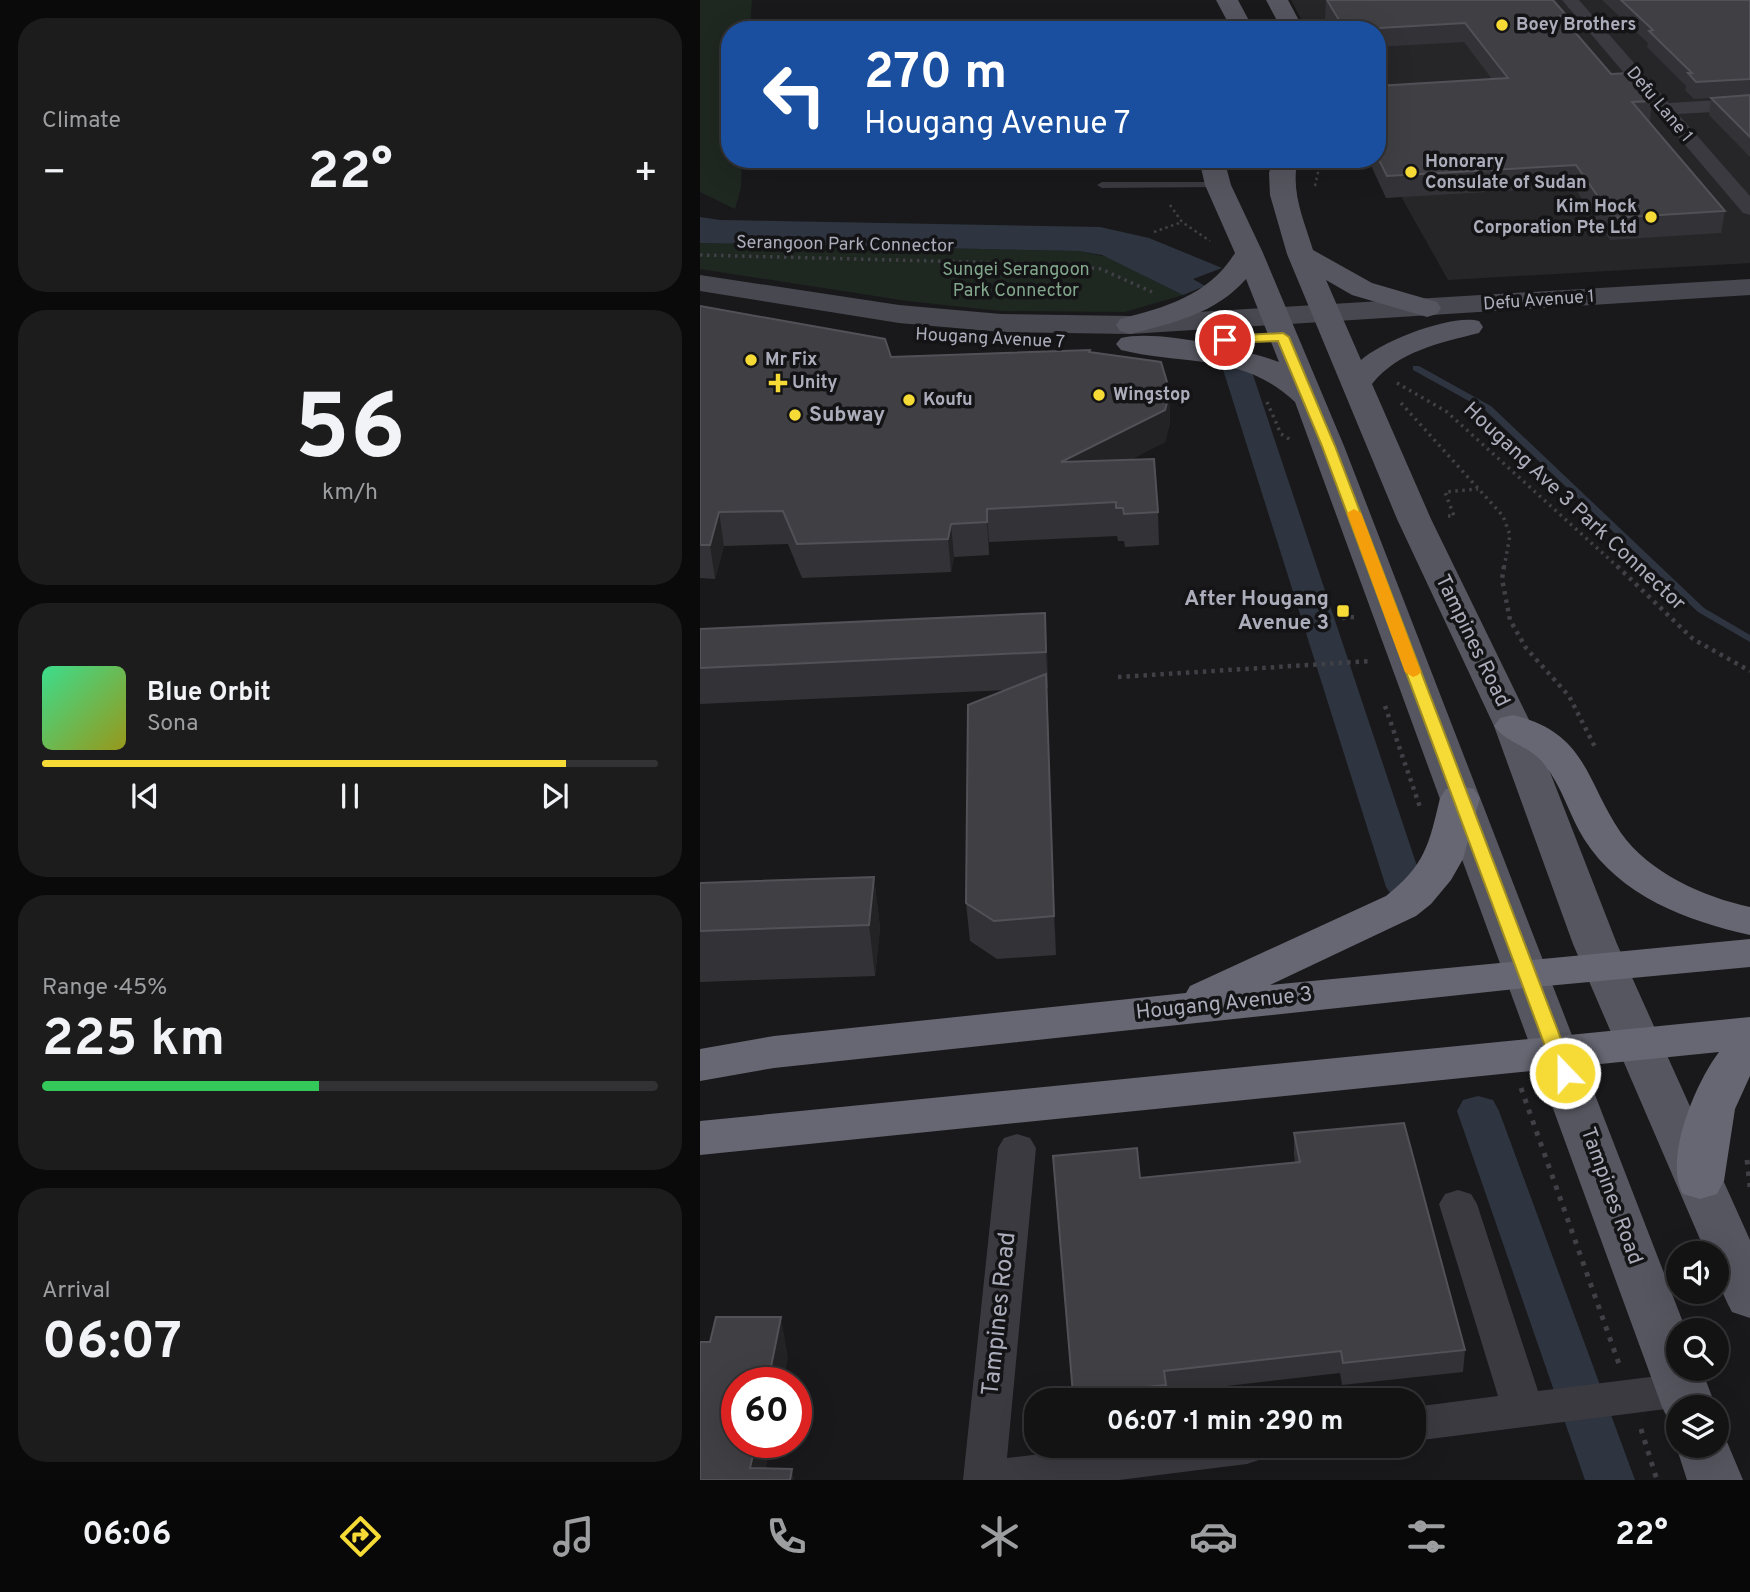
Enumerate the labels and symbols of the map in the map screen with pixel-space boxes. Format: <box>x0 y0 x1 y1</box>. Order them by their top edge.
place label: Boey Brothers <box>1516 14 1636 37</box>
marker: Boey Brothers <box>1494 17 1510 33</box>
street label: Defu Lane 1 <box>1621 62 1697 148</box>
place label: Honorary Consulate of Sudan <box>1425 151 1587 195</box>
marker: Honorary Consulate of Sudan <box>1403 164 1419 180</box>
place label: Kim Hock Corporation Pte Ltd <box>1473 196 1637 240</box>
marker: Kim Hock Corporation Pte Ltd <box>1643 209 1659 225</box>
street label: Serangoon Park Connector <box>736 232 954 258</box>
park label: Sungei Serangoon Park Connector <box>942 259 1090 303</box>
street label: Defu Avenue 1 <box>1482 286 1596 316</box>
pin <box>1195 310 1255 370</box>
street label: Hougang Avenue 7 <box>915 324 1065 354</box>
place label: Mr Fix <box>765 349 817 372</box>
marker: Mr Fix <box>743 352 759 368</box>
place label: Unity <box>792 372 838 395</box>
marker: Unity <box>770 375 786 391</box>
place label: Wingstop <box>1113 384 1191 407</box>
marker: Wingstop <box>1091 387 1107 403</box>
place label: Koufu <box>923 389 973 412</box>
marker: Koufu <box>901 392 917 408</box>
street label: Hougang Ave 3 Park Connector <box>1457 397 1691 617</box>
place label: Subway <box>809 402 885 429</box>
marker: Subway <box>787 407 803 423</box>
street label: Tampines Road <box>1428 570 1516 712</box>
place label: After Hougang Avenue 3 <box>1184 586 1329 637</box>
marker: After Hougang Avenue 3 <box>1335 603 1351 619</box>
street label: Hougang Avenue 3 <box>1134 981 1314 1027</box>
position arrow <box>1528 1036 1602 1110</box>
street label: Tampines Road <box>1574 1124 1648 1268</box>
street label: Tampines Road <box>976 1231 1024 1397</box>
speed limit sign: 60 <box>721 1367 812 1458</box>

